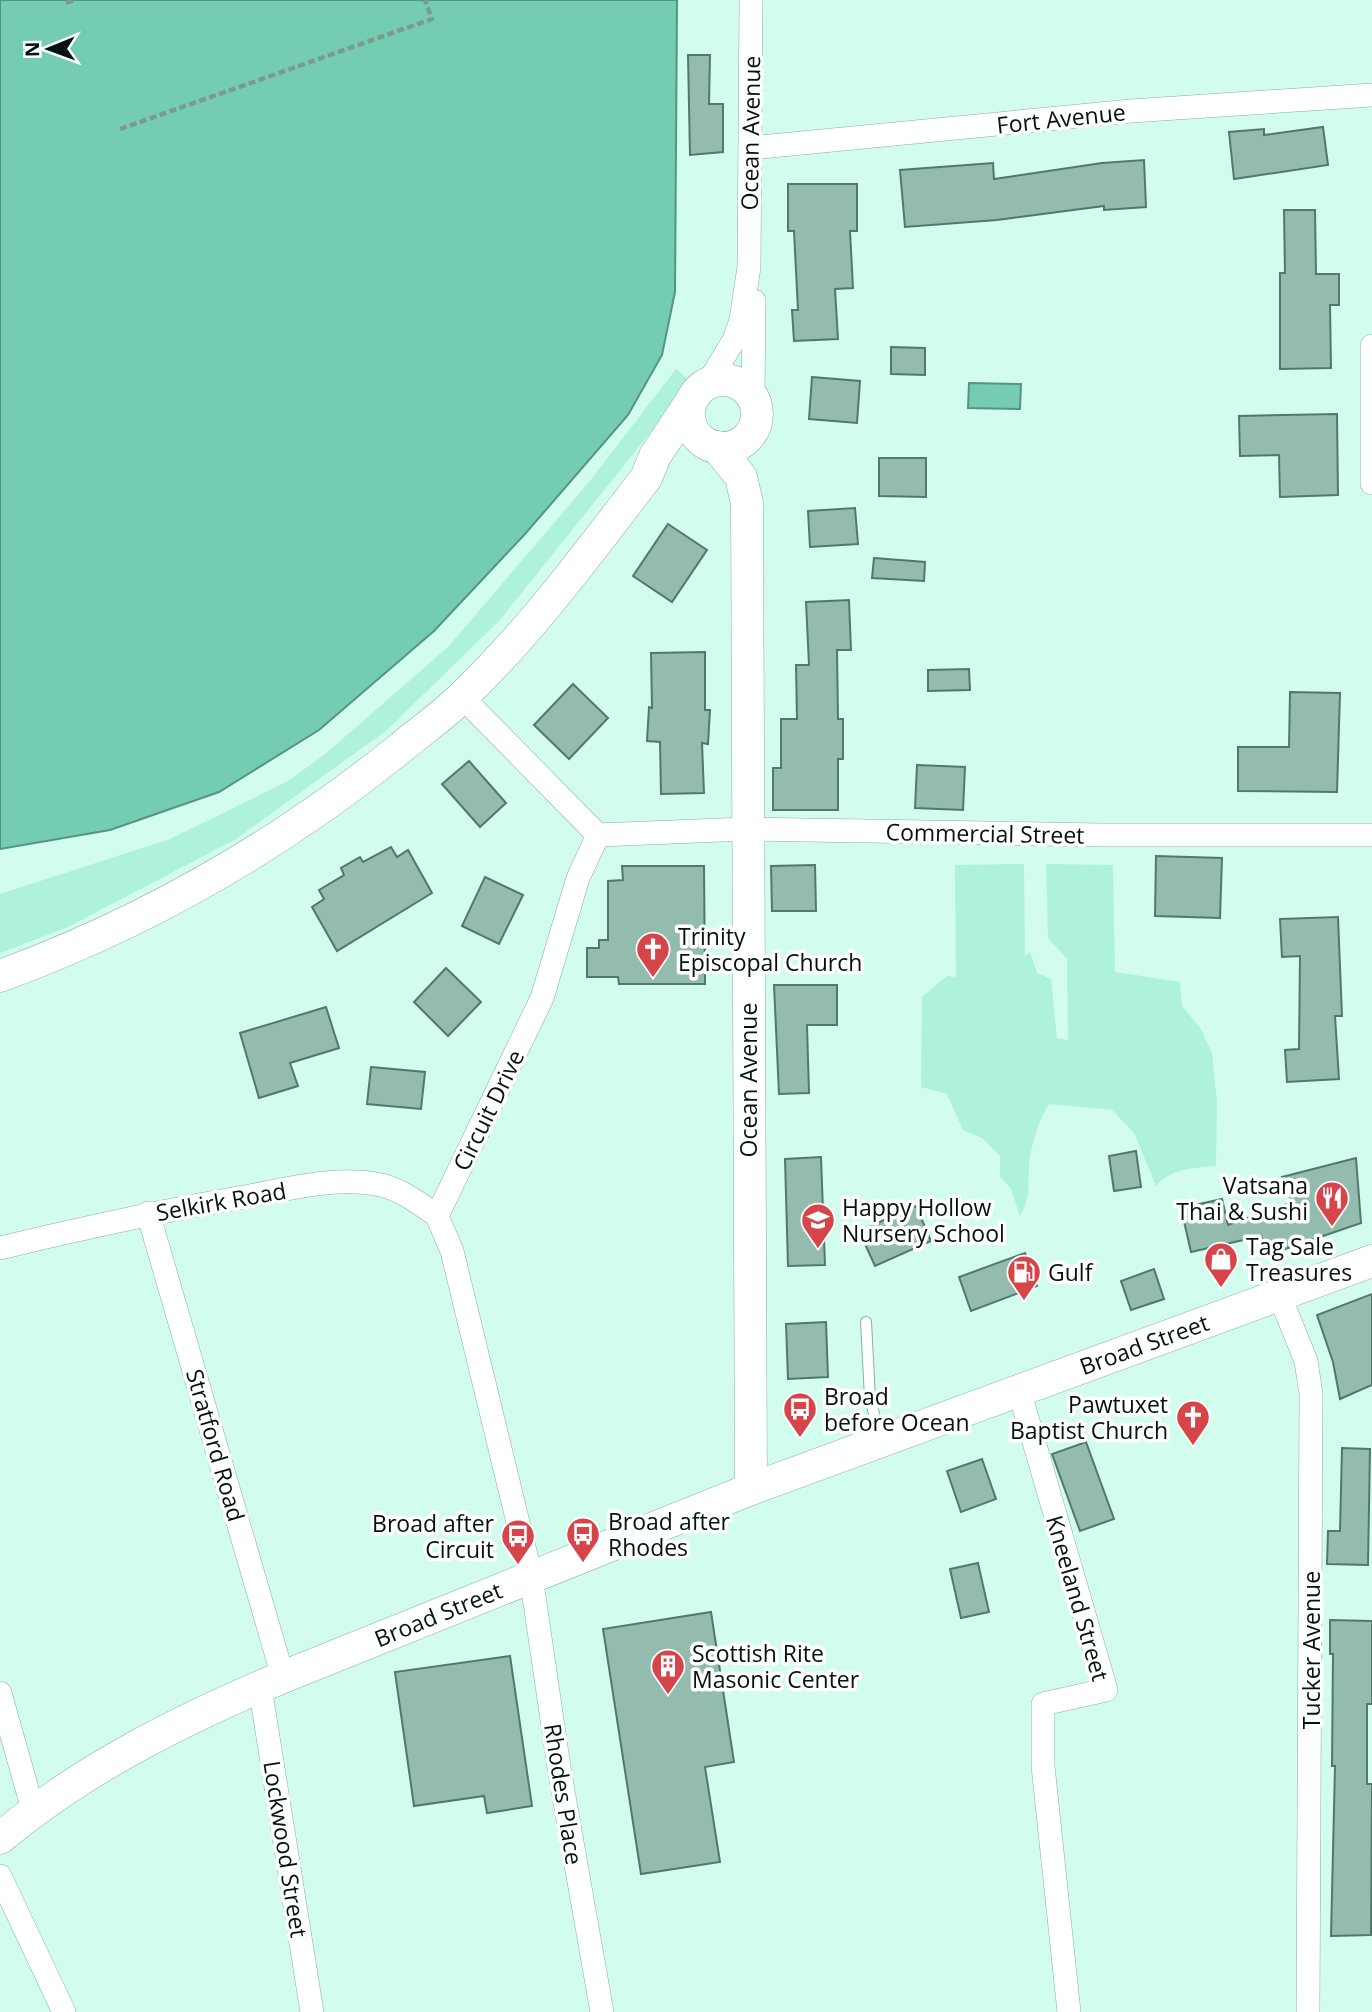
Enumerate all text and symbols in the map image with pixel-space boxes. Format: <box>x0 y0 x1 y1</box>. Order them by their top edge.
north arrow <box>14 14 84 84</box>
text: N <box>19 41 45 57</box>
street label: Ocean Avenue <box>733 55 767 211</box>
street label: Fort Avenue <box>995 95 1127 141</box>
street label: Commercial Street <box>885 815 1085 851</box>
place label: Trinity Episcopal Church <box>678 920 862 978</box>
church icon: Trinity Episcopal Church <box>634 930 672 979</box>
street label: Ocean Avenue <box>732 1003 764 1157</box>
street label: Circuit Drive <box>445 1044 531 1176</box>
place label: Vatsana Thai & Sushi <box>1176 1169 1308 1227</box>
street label: Selkirk Road <box>153 1174 289 1228</box>
restaurant icon: Vatsana Thai & Sushi <box>1313 1179 1351 1228</box>
place label: Happy Hollow Nursery School <box>842 1191 1005 1249</box>
school or university icon: Happy Hollow Nursery School <box>799 1201 837 1250</box>
place label: Tag Sale Treasures <box>1246 1230 1352 1288</box>
shop icon: Tag Sale Treasures <box>1202 1240 1240 1289</box>
fuel station icon: Gulf <box>1005 1253 1043 1302</box>
place label: Gulf <box>1048 1256 1094 1288</box>
street label: Broad Street <box>1075 1306 1213 1382</box>
street label: Stratford Road <box>179 1365 253 1525</box>
place label: Broad before Ocean <box>824 1380 970 1438</box>
place label: Pawtuxet Baptist Church <box>1010 1388 1168 1446</box>
bus stop icon: Broad before Ocean <box>781 1390 819 1439</box>
church icon: Pawtuxet Baptist Church <box>1174 1398 1212 1447</box>
place label: Broad after Rhodes <box>608 1505 731 1563</box>
place label: Broad after Circuit <box>372 1507 495 1565</box>
street label: Kneeland Street <box>1039 1511 1117 1685</box>
bus stop icon: Broad after Rhodes <box>564 1515 602 1564</box>
bus stop icon: Broad after Circuit <box>499 1517 537 1566</box>
street label: Tucker Avenue <box>1295 1571 1327 1729</box>
street label: Broad Street <box>369 1574 507 1654</box>
place label: Scottish Rite Masonic Center <box>692 1637 860 1695</box>
building icon: Scottish Rite Masonic Center <box>649 1647 687 1696</box>
street label: Rhodes Place <box>537 1721 591 1867</box>
street label: Lockwood Street <box>256 1758 316 1940</box>

